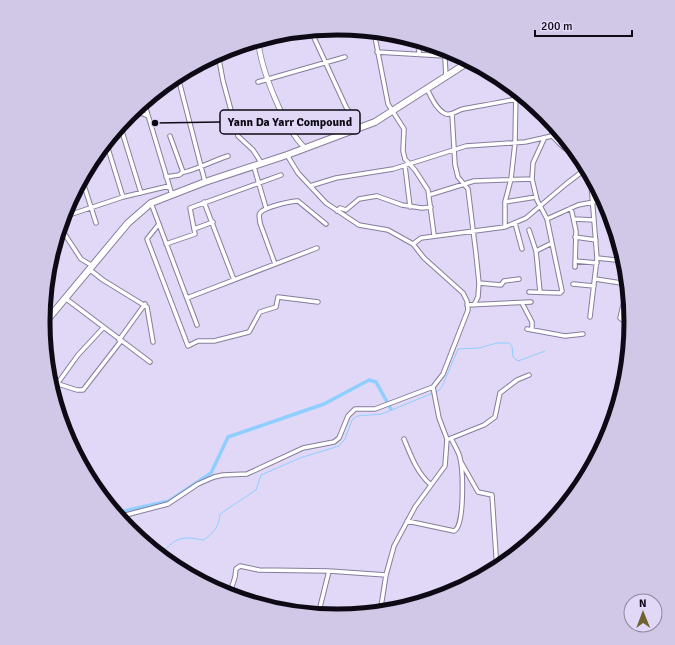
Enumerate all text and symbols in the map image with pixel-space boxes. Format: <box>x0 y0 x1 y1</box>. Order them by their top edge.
scale bar <box>535 12 632 38</box>
text: 200 m <box>541 19 573 34</box>
callout: Yann Da Yarr Compound <box>220 110 360 134</box>
text: Yann Da Yarr Compound <box>227 115 353 130</box>
north arrow <box>623 593 663 633</box>
text: N <box>639 597 647 610</box>

